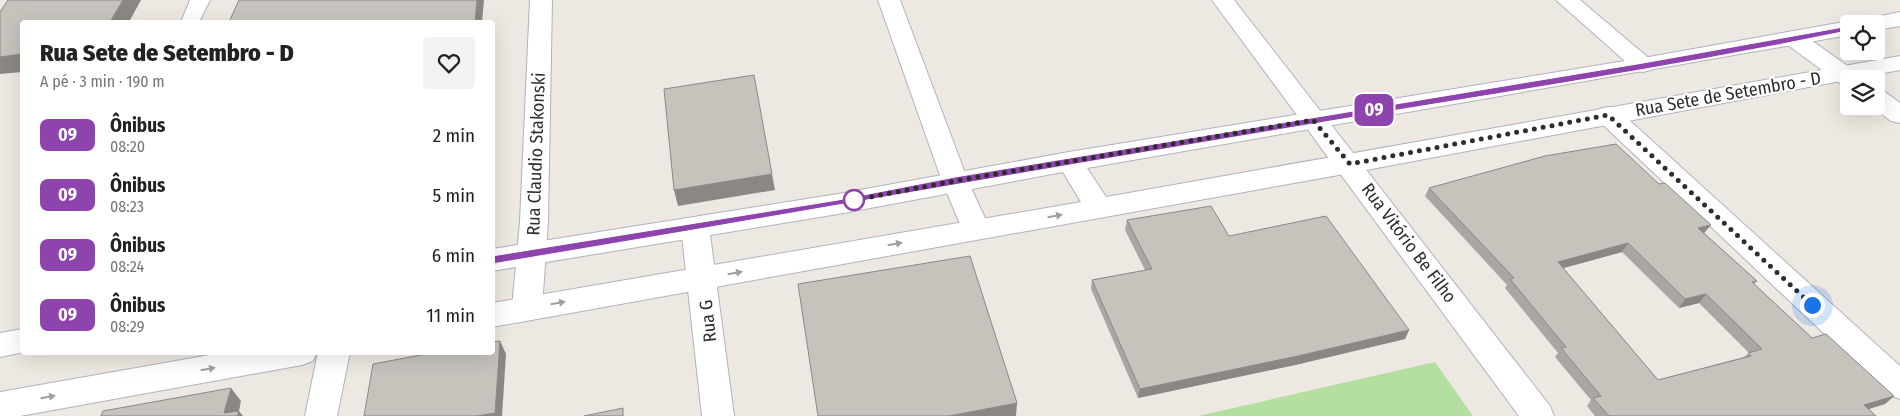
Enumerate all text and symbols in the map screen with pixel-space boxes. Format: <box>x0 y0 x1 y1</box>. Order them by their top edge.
map controls <box>1840 15 1885 115</box>
button: locate <box>1840 15 1885 60</box>
button: heart <box>423 37 475 89</box>
text: Rua Sete de Setembro - D <box>40 39 294 67</box>
street label: Rua Sete de Setembro - D <box>1633 67 1823 121</box>
button: layers <box>1840 70 1885 115</box>
text: A pé · 3 min · 190 m <box>40 72 165 91</box>
street label: Rua Claudio Stakonski <box>522 72 550 236</box>
line badge: 09 <box>1352 94 1396 126</box>
text: 09 <box>1365 99 1384 121</box>
text: Ônibus <box>110 114 165 137</box>
text: 09 <box>58 124 77 146</box>
text: 2 min <box>433 124 475 147</box>
text: 08:20 <box>110 137 145 156</box>
text: Ônibus <box>110 174 165 197</box>
street label: Rua Vitório Be Filho <box>1357 179 1461 307</box>
text: 09 <box>58 184 77 206</box>
text: 5 min <box>432 184 475 207</box>
unlabelled marker <box>843 189 865 211</box>
text: 08:23 <box>110 197 144 216</box>
one-way arrow <box>1047 211 1063 219</box>
text: Ônibus <box>110 234 165 257</box>
one-way arrow <box>887 240 903 248</box>
text: 09 <box>58 244 77 266</box>
text: 6 min <box>432 244 475 267</box>
text: 08:24 <box>110 257 144 276</box>
one-way arrow <box>727 268 743 276</box>
your location <box>1800 293 1825 318</box>
text: Ônibus <box>110 294 165 317</box>
one-way arrow <box>550 299 566 307</box>
street label: Rua G <box>695 299 721 343</box>
text: 09 <box>58 304 77 326</box>
text: 11 min <box>427 304 475 327</box>
text: 08:29 <box>110 317 144 336</box>
one-way arrow <box>200 365 216 373</box>
one-way arrow <box>40 393 56 401</box>

